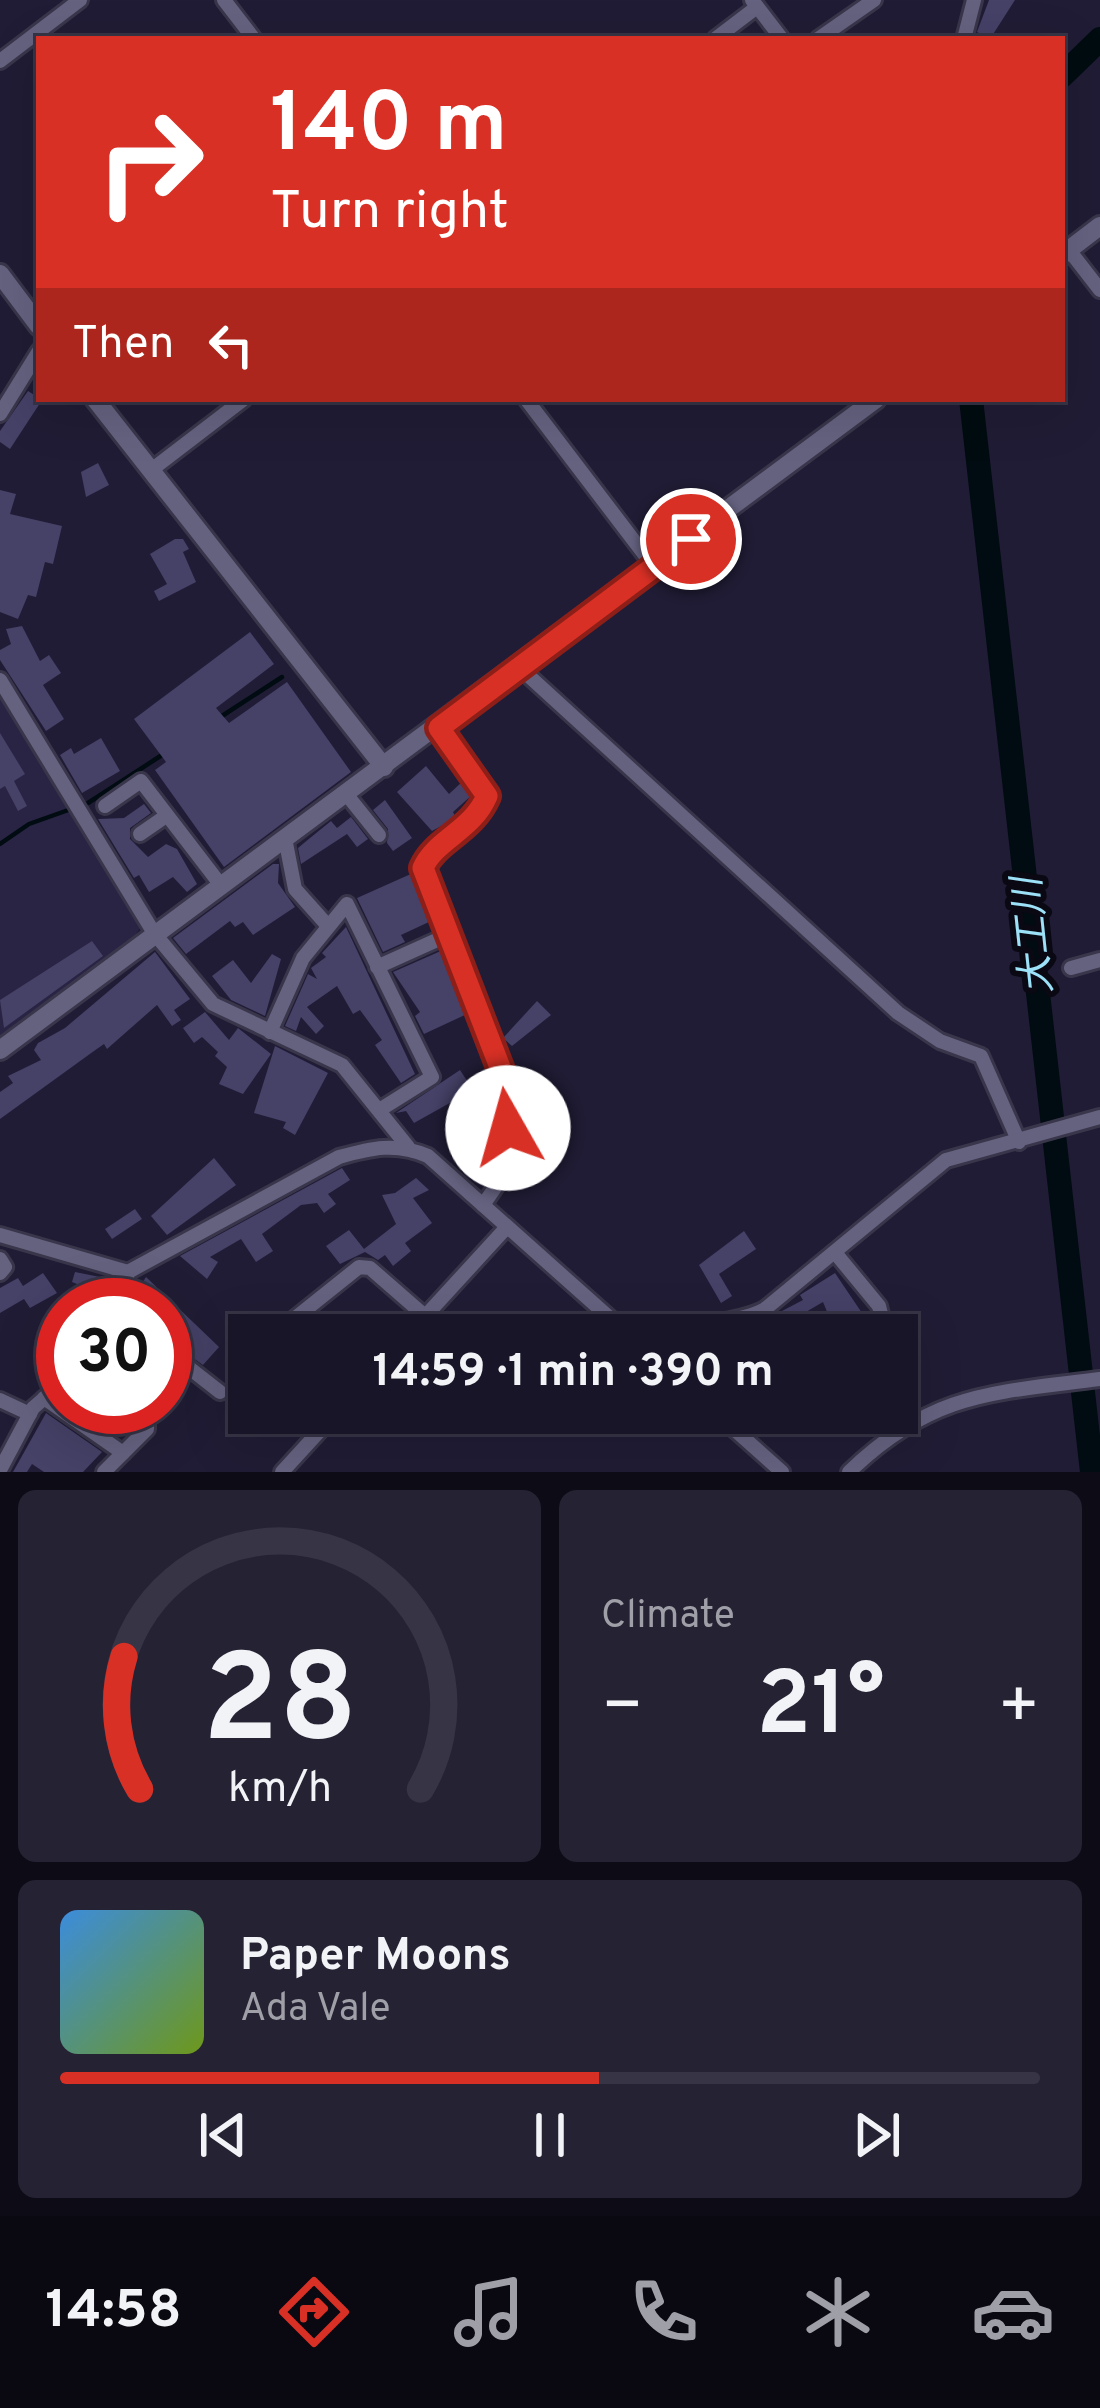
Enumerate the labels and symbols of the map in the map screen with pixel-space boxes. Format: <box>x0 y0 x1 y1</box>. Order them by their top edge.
pin <box>640 488 742 590</box>
water label: 大工川 <box>1005 871 1066 996</box>
position arrow <box>445 1065 571 1191</box>
speed limit sign: 30 <box>36 1278 192 1434</box>

